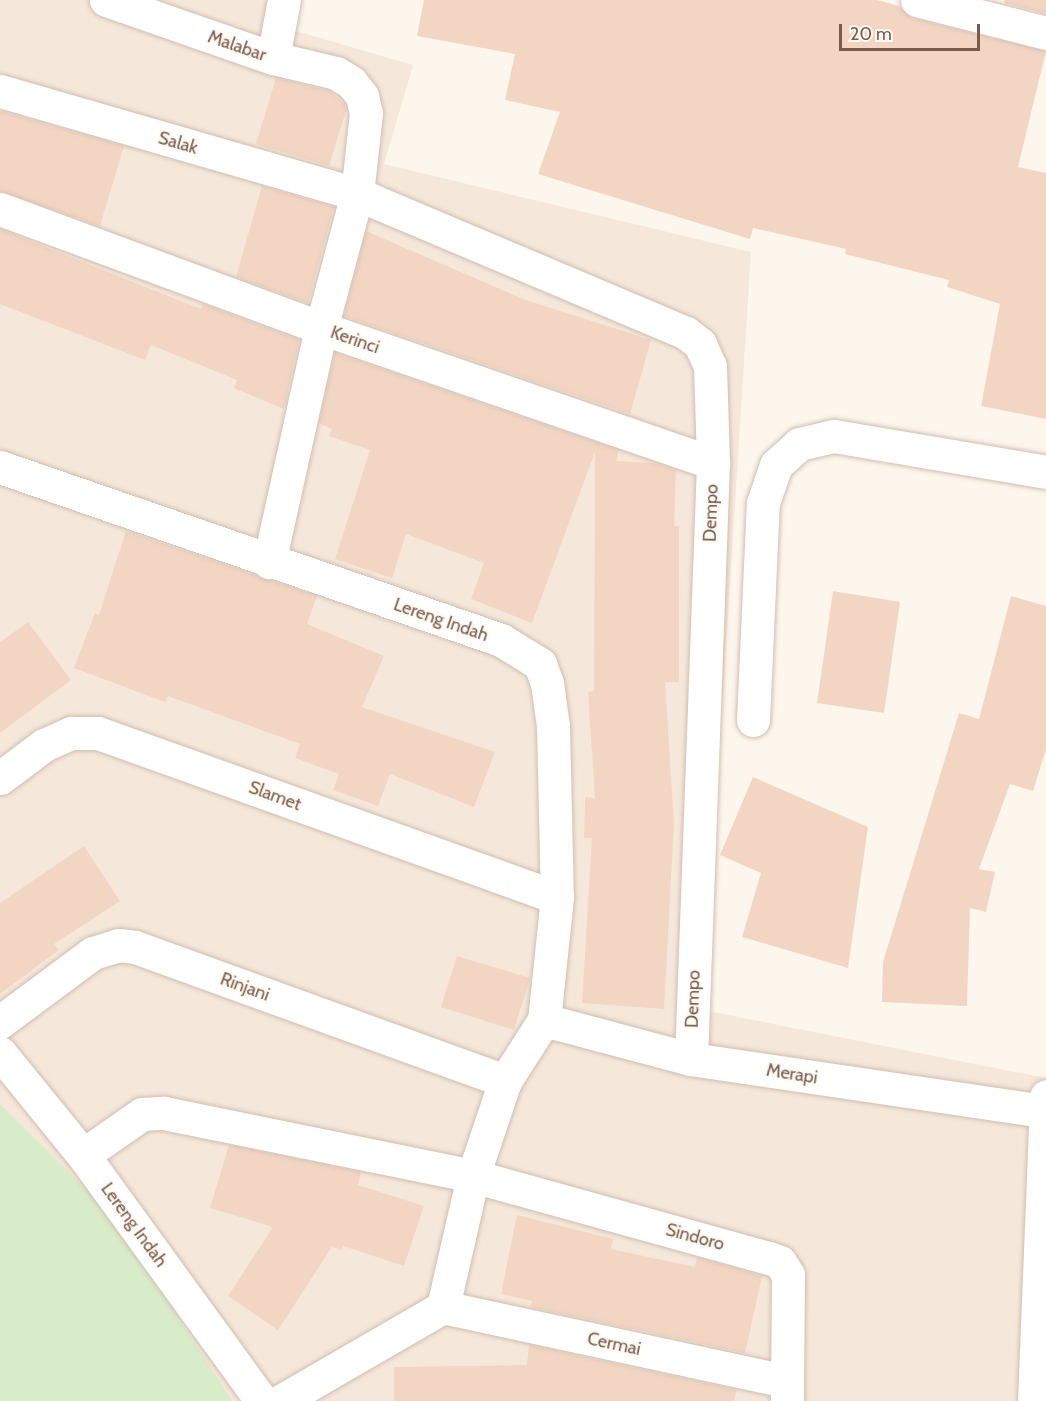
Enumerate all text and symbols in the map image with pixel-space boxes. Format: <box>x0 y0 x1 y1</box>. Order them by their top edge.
scale bar <box>842 12 983 50</box>
text: 20 m <box>850 23 892 45</box>
street label: Malabar <box>205 26 269 66</box>
street label: Salak <box>156 127 200 159</box>
street label: Kerinci <box>328 322 382 358</box>
street label: Dempo <box>699 484 723 542</box>
street label: Lereng Indah <box>391 594 491 646</box>
street label: Slamet <box>246 777 304 815</box>
street label: Rinjani <box>217 968 273 1006</box>
street label: Dempo <box>681 970 705 1028</box>
street label: Merapi <box>765 1059 819 1089</box>
street label: Lereng Indah <box>96 1179 172 1271</box>
street label: Sindoro <box>663 1219 727 1255</box>
street label: Cermai <box>585 1328 643 1360</box>

